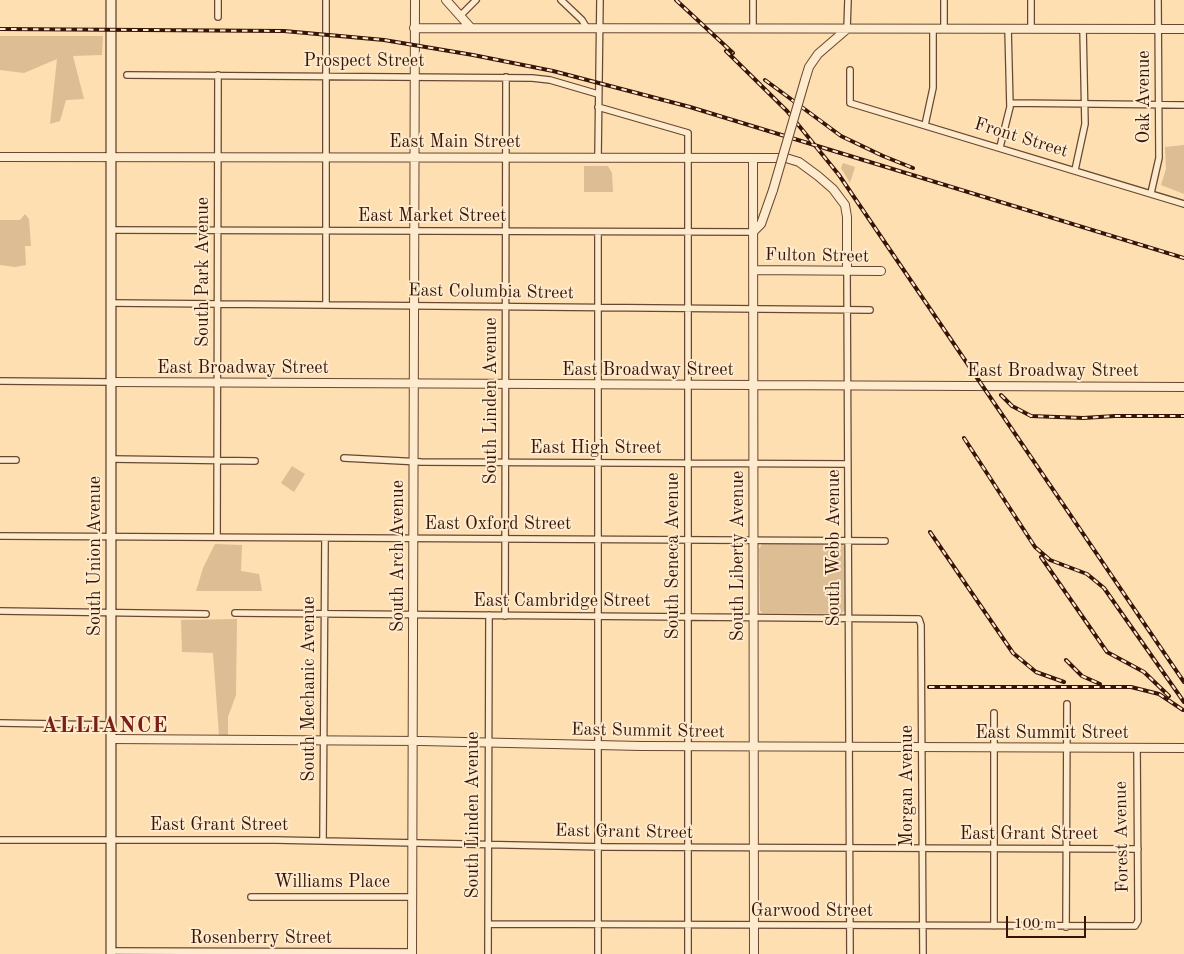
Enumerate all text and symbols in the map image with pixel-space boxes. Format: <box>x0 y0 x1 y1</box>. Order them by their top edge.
street label: Prospect Street <box>304 50 424 72</box>
street label: Oak Avenue <box>1133 50 1155 144</box>
street label: Front Street <box>971 113 1071 163</box>
street label: East Main Street <box>389 131 521 153</box>
street label: South Park Avenue <box>192 197 214 347</box>
street label: East Market Street <box>358 205 506 227</box>
street label: Fulton Street <box>765 244 869 268</box>
street label: East Columbia Street <box>408 280 574 304</box>
street label: South Linden Avenue <box>480 317 502 485</box>
street label: East Broadway Street <box>157 357 329 379</box>
street label: East Broadway Street <box>562 359 734 381</box>
street label: East Broadway Street <box>967 360 1139 382</box>
street label: East High Street <box>530 437 662 459</box>
street label: South Webb Avenue <box>823 469 845 627</box>
street label: South Liberty Avenue <box>727 471 749 641</box>
street label: South Seneca Avenue <box>662 472 684 640</box>
street label: South Union Avenue <box>84 476 106 636</box>
street label: South Arch Avenue <box>387 480 409 632</box>
street label: East Oxford Street <box>425 513 571 535</box>
street label: East Cambridge Street <box>473 590 651 612</box>
street label: South Mechanic Avenue <box>298 596 320 782</box>
district label: ALLIANCE <box>41 713 169 739</box>
street label: East Summit Street <box>571 719 725 743</box>
street label: East Summit Street <box>975 722 1129 744</box>
street label: Morgan Avenue <box>896 725 918 847</box>
street label: South Linden Avenue <box>462 731 484 899</box>
street label: Forest Avenue <box>1110 781 1134 893</box>
street label: East Grant Street <box>150 814 288 836</box>
street label: East Grant Street <box>555 820 693 844</box>
street label: East Grant Street <box>960 823 1098 845</box>
street label: Williams Place <box>274 871 390 893</box>
street label: Garwood Street <box>751 900 873 922</box>
scale bar <box>1009 906 1089 938</box>
text: 100 m <box>1014 917 1056 932</box>
street label: Rosenberry Street <box>190 927 332 949</box>

